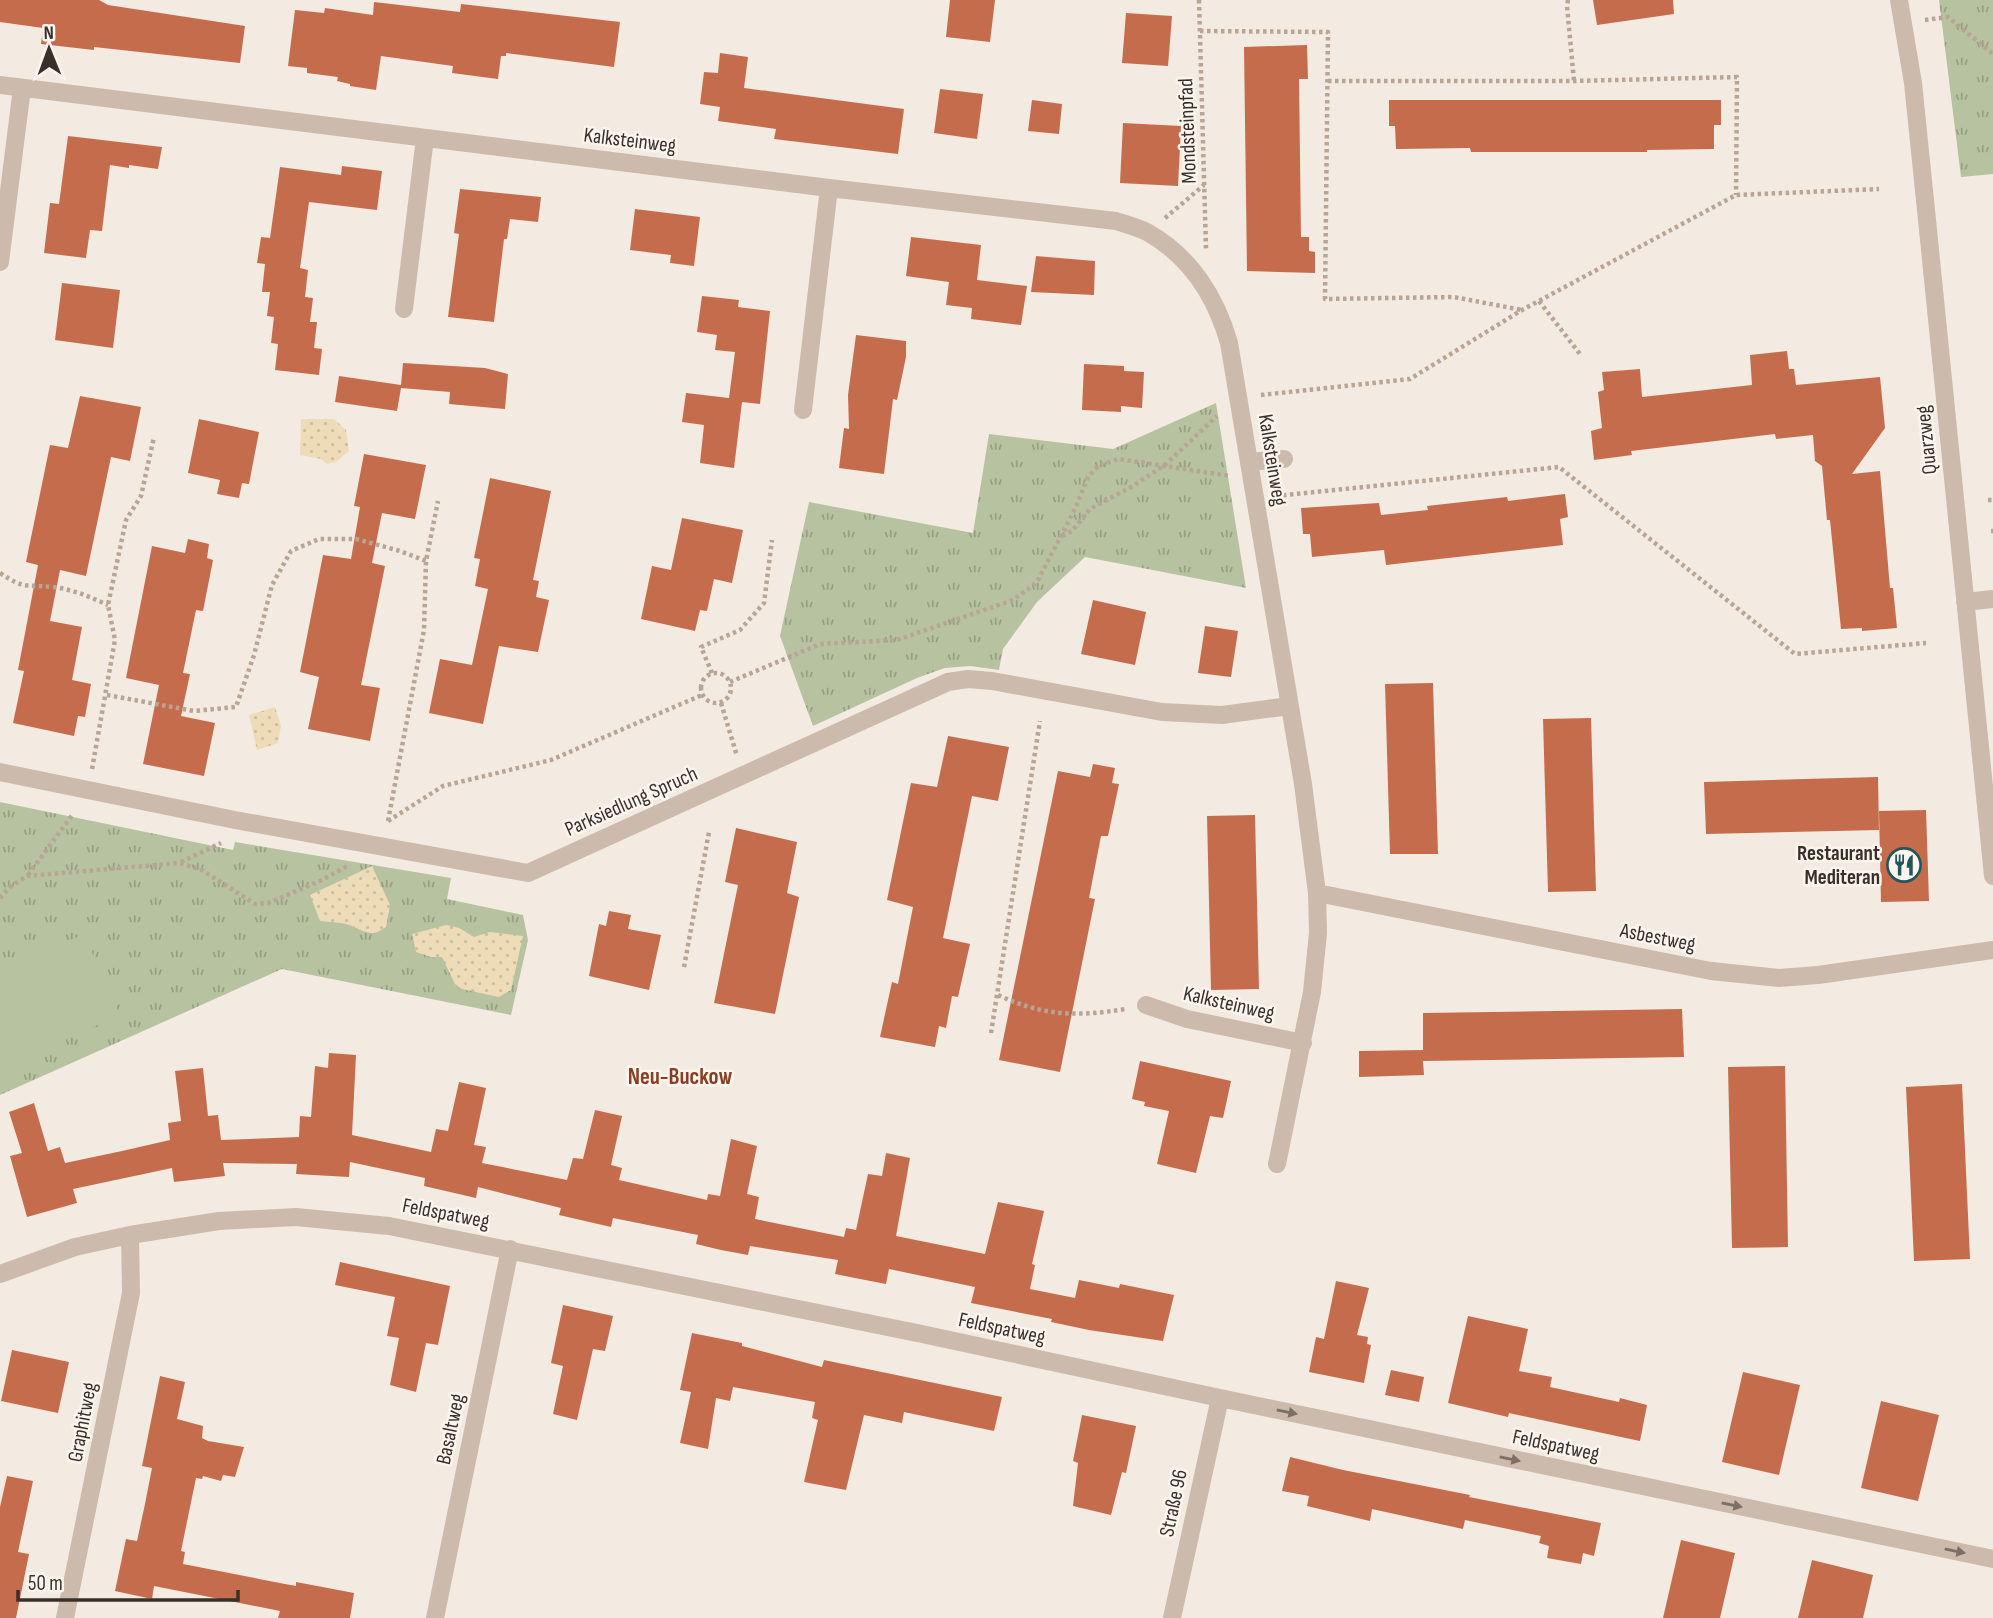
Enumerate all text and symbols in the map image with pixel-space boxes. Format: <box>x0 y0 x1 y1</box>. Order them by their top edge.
north arrow <box>14 14 84 84</box>
text: N <box>43 22 54 45</box>
street label: Mondsteinpfad <box>1173 78 1202 184</box>
street label: Kalksteinweg <box>582 122 677 159</box>
street label: Quarzweg <box>1910 404 1943 476</box>
street label: Kalksteinweg <box>1253 412 1292 508</box>
street label: Parksiedlung Spruch <box>561 761 701 842</box>
place label: Restaurant Mediteran <box>1797 841 1880 890</box>
restaurant icon: Restaurant Mediteran <box>1885 846 1923 884</box>
street label: Asbestweg <box>1617 918 1698 957</box>
street label: Kalksteinweg <box>1181 981 1277 1026</box>
district label: Neu-Buckow <box>628 1063 732 1091</box>
street label: Feldspatweg <box>400 1193 491 1234</box>
street label: Feldspatweg <box>956 1307 1048 1350</box>
street label: Graphitweg <box>63 1380 102 1464</box>
street label: Basaltweg <box>431 1391 470 1467</box>
one-way arrow <box>1276 1407 1298 1418</box>
street label: Feldspatweg <box>1510 1424 1602 1467</box>
one-way arrow <box>1499 1453 1521 1464</box>
street label: Straße 96 <box>1154 1467 1193 1539</box>
one-way arrow <box>1721 1499 1743 1510</box>
one-way arrow <box>1944 1546 1966 1557</box>
scale bar <box>18 1558 238 1602</box>
text: 50 m <box>28 1571 63 1596</box>

